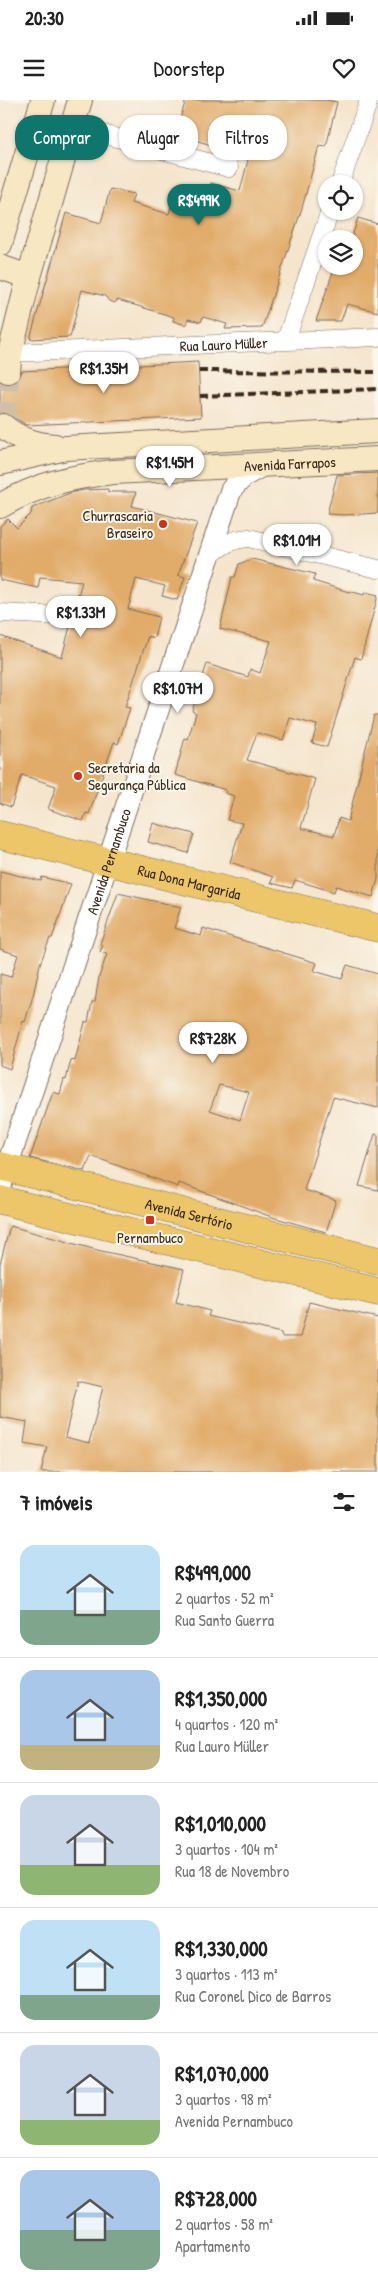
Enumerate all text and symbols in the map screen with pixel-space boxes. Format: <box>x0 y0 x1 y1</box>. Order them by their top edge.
text: 20:30 <box>25 5 64 31</box>
text: Doorstep <box>154 53 224 83</box>
icon: menu <box>20 54 48 82</box>
icon: heart <box>330 54 358 82</box>
chip: Comprar <box>15 115 109 160</box>
chip: Alugar <box>119 115 198 160</box>
chip: Filtros <box>208 115 287 160</box>
map controls <box>318 175 363 275</box>
button: locate <box>318 175 363 220</box>
pin: R$499K <box>158 184 240 226</box>
text: R$499K <box>178 189 220 211</box>
button: layers <box>318 230 363 275</box>
street label: Rua Lauro Müller <box>179 331 269 356</box>
pin: R$1.35M <box>58 352 150 394</box>
text: R$1.35M <box>80 357 128 379</box>
pin: R$1.45M <box>124 446 216 488</box>
text: R$1.45M <box>147 451 193 473</box>
street label: Avenida Farrapos <box>243 451 336 476</box>
place label: Churrascaria Braseiro <box>83 505 153 543</box>
marker: Churrascaria Braseiro <box>157 518 169 530</box>
pin: R$1.01M <box>251 524 343 566</box>
text: R$1.01M <box>273 529 321 551</box>
pin: R$1.33M <box>35 596 127 638</box>
text: R$1.33M <box>57 601 105 623</box>
pin: R$1.07M <box>132 672 224 714</box>
text: R$1.07M <box>153 677 203 699</box>
place label: Secretaria da Segurança Pública <box>88 757 186 795</box>
marker: Secretaria da Segurança Pública <box>72 770 84 782</box>
street label: Avenida Pernambuco <box>81 806 135 917</box>
street label: Rua Dona Margarida <box>136 859 243 904</box>
pin: R$728K <box>172 1022 254 1064</box>
text: R$728K <box>190 1027 236 1049</box>
street label: Avenida Sertório <box>143 1192 235 1235</box>
marker: Pernambuco <box>144 1214 156 1226</box>
place label: Pernambuco <box>117 1227 183 1248</box>
text: 7 imóveis <box>20 1488 92 1517</box>
icon: filters <box>330 1488 358 1516</box>
text: R$499,000 <box>175 1558 251 1587</box>
icon: home <box>60 1565 120 1625</box>
text: 2 quartos · 52 m² <box>175 1587 274 1609</box>
text: Rua Santo Guerra <box>175 1609 274 1631</box>
text: R$1,350,000 <box>175 1684 267 1713</box>
icon: home <box>60 1690 120 1750</box>
text: 4 quartos · 120 m² <box>175 1713 278 1735</box>
text: Rua Lauro Müller <box>175 1735 269 1757</box>
text: R$1,010,000 <box>175 1809 266 1838</box>
icon: home <box>60 1815 120 1875</box>
text: 3 quartos · 104 m² <box>175 1838 278 1860</box>
text: Rua 18 de Novembro <box>175 1860 289 1882</box>
text: R$1,330,000 <box>175 1934 268 1963</box>
icon: home <box>60 1940 120 2000</box>
text: 3 quartos · 113 m² <box>175 1963 278 1985</box>
text: Rua Coronel Dico de Barros <box>175 1985 331 2007</box>
text: R$1,070,000 <box>175 2059 269 2088</box>
icon: home <box>60 2065 120 2125</box>
text: 3 quartos · 98 m² <box>175 2088 272 2110</box>
text: Avenida Pernambuco <box>175 2110 293 2132</box>
text: R$728,000 <box>175 2184 257 2213</box>
icon: home <box>60 2190 120 2250</box>
text: 2 quartos · 58 m² <box>175 2213 273 2235</box>
text: Apartamento <box>175 2235 250 2257</box>

